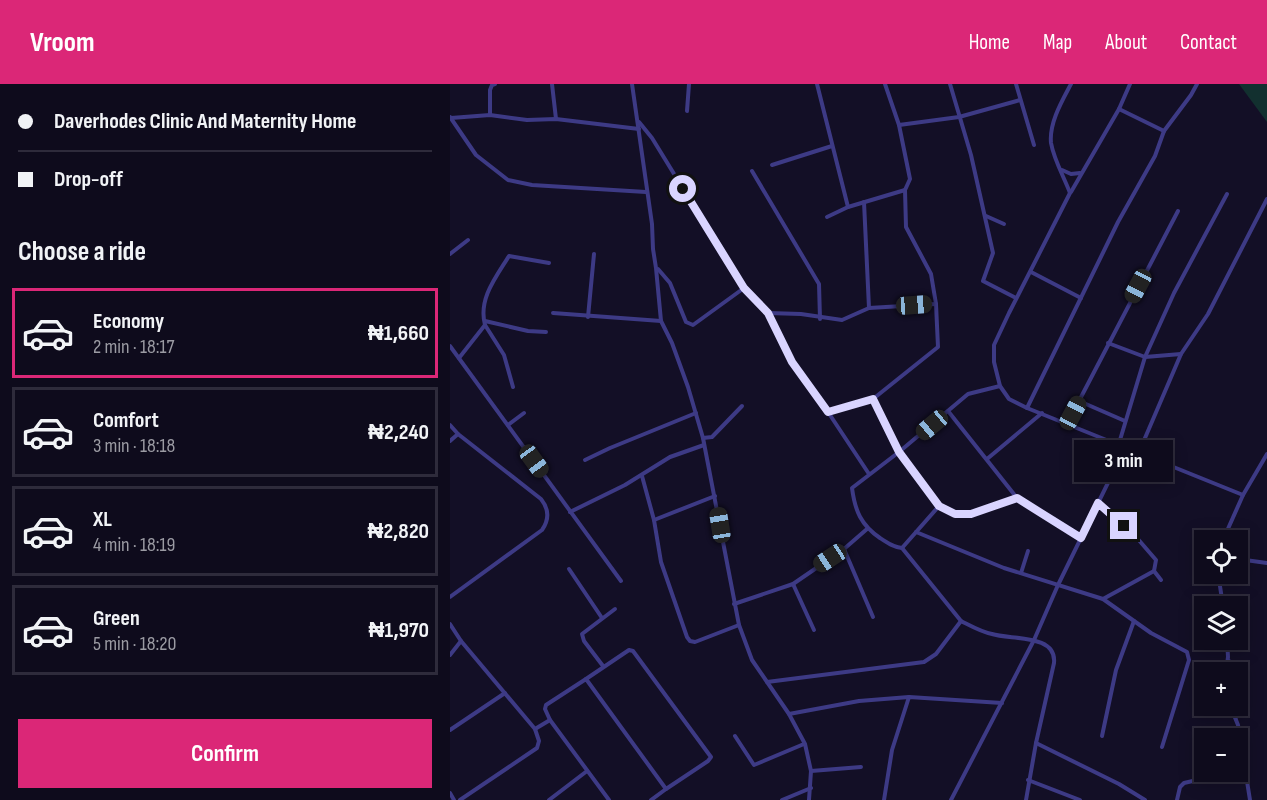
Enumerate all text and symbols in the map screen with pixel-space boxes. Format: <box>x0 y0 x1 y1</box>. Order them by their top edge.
text: Vroom <box>30 26 94 59</box>
text: Home <box>969 30 1010 55</box>
text: Map <box>1043 30 1072 55</box>
text: About <box>1105 30 1147 55</box>
text: Contact <box>1180 30 1237 55</box>
text: Daverhodes Clinic And Maternity Home <box>54 108 356 135</box>
text: Drop-off <box>54 166 123 193</box>
route start <box>669 175 696 202</box>
text: Choose a ride <box>18 236 146 268</box>
car <box>1122 266 1154 306</box>
car <box>895 295 933 315</box>
icon: car <box>21 306 75 360</box>
text: Economy <box>93 308 164 335</box>
text: ₦1,660 <box>368 320 429 347</box>
text: 2 min · 18:17 <box>93 335 174 359</box>
car <box>1057 393 1089 433</box>
icon: car <box>21 405 75 459</box>
text: Comfort <box>93 407 159 434</box>
car <box>912 407 952 443</box>
text: ₦2,240 <box>368 419 429 446</box>
text: 3 min · 18:18 <box>93 434 175 458</box>
callout: 3 min <box>1074 439 1174 481</box>
car <box>516 441 552 481</box>
text: 3 min <box>1104 449 1143 473</box>
icon: car <box>21 504 75 558</box>
text: XL <box>93 506 112 533</box>
car <box>708 506 732 544</box>
route end <box>1110 512 1137 539</box>
text: ₦2,820 <box>368 518 429 545</box>
map controls <box>1194 530 1248 782</box>
button: locate <box>1194 530 1248 584</box>
text: 4 min · 18:19 <box>93 533 175 557</box>
car <box>810 541 850 575</box>
button: layers <box>1194 596 1248 650</box>
icon: car <box>21 603 75 657</box>
text: Green <box>93 605 140 632</box>
text: ₦1,970 <box>369 617 429 644</box>
text: 5 min · 18:20 <box>93 632 176 656</box>
button: + <box>1194 662 1248 716</box>
button: Confirm <box>18 719 432 788</box>
button: − <box>1194 728 1248 782</box>

